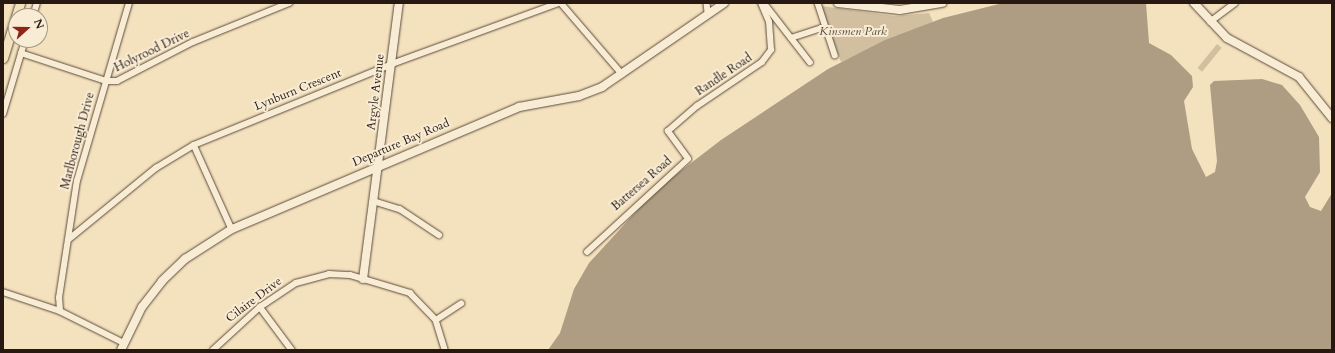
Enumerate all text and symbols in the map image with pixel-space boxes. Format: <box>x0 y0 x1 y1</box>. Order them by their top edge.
north arrow <box>8 8 48 48</box>
text: N <box>30 17 47 31</box>
park label: Kinsmen Park <box>819 25 887 39</box>
street label: Holyrood Drive <box>112 27 192 75</box>
street label: Randle Road <box>693 51 755 99</box>
street label: Argyle Avenue <box>364 53 388 131</box>
street label: Lynburn Crescent <box>252 66 344 114</box>
street label: Marlborough Drive <box>58 91 98 191</box>
street label: Departure Bay Road <box>350 116 452 170</box>
street label: Battersea Road <box>609 154 675 214</box>
street label: Cilaire Drive <box>223 274 285 326</box>

